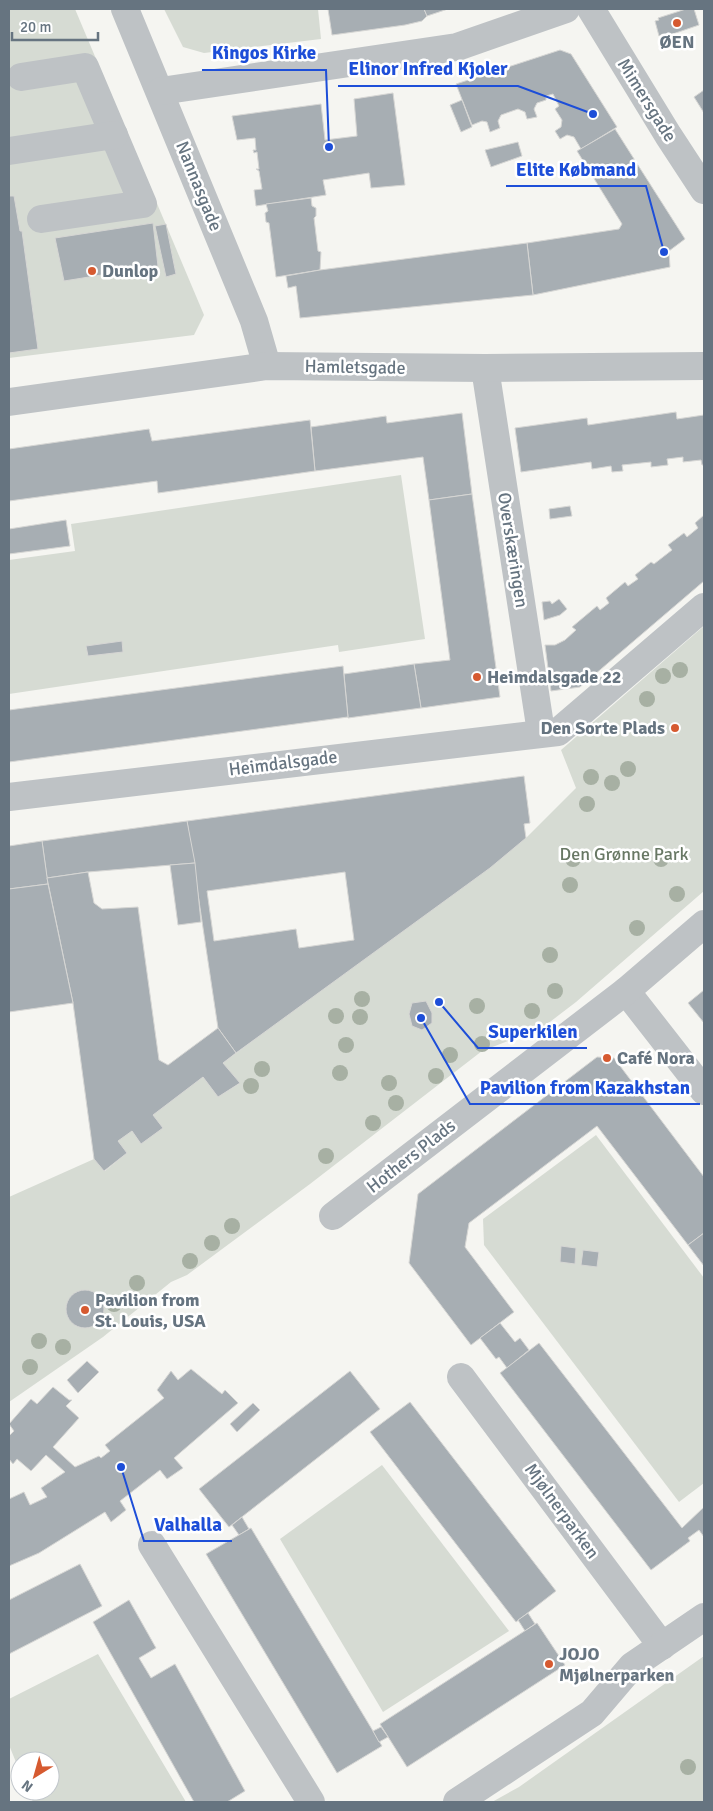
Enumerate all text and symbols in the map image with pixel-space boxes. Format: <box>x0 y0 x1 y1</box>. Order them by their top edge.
scale bar <box>12 10 99 42</box>
marker: ØEN <box>671 17 683 29</box>
text: 20 m <box>20 18 51 36</box>
place label: ØEN <box>660 31 694 53</box>
callout: Kingos Kirke <box>202 36 326 70</box>
text: Kingos Kirke <box>212 41 316 65</box>
callout: Elinor Infred Kjoler <box>338 52 518 86</box>
street label: Mimersgade <box>613 54 681 146</box>
text: Elinor Infred Kjoler <box>348 57 508 81</box>
street label: Nannasgade <box>171 138 227 234</box>
callout: Elite Købmand <box>506 152 646 186</box>
text: Elite Købmand <box>516 158 636 182</box>
place label: Dunlop <box>102 260 159 282</box>
marker: Dunlop <box>86 265 98 277</box>
street label: Hamletsgade <box>304 355 406 379</box>
street label: Overskæringen <box>493 491 533 609</box>
place label: Heimdalsgade 22 <box>487 666 622 688</box>
marker: Heimdalsgade 22 <box>471 671 483 683</box>
place label: Den Sorte Plads <box>540 717 665 739</box>
marker: Den Sorte Plads <box>669 722 681 734</box>
street label: Heimdalsgade <box>227 745 339 781</box>
park label: Den Grønne Park <box>560 843 688 865</box>
callout: Superkilen <box>478 1014 587 1048</box>
text: Superkilen <box>488 1020 578 1044</box>
place label: Café Nora <box>617 1047 695 1069</box>
marker: Café Nora <box>601 1052 613 1064</box>
callout: Pavilion from Kazakhstan <box>470 1070 700 1104</box>
text: Pavilion from Kazakhstan <box>480 1076 690 1100</box>
street label: Hothers Plads <box>362 1114 460 1198</box>
place label: Pavilion from St. Louis, USA <box>95 1289 206 1332</box>
marker: Pavilion from St. Louis, USA <box>79 1304 91 1316</box>
street label: Mjølnerparken <box>520 1459 604 1563</box>
callout: Valhalla <box>144 1507 232 1541</box>
text: Valhalla <box>154 1513 222 1537</box>
place label: JOJO Mjølnerparken <box>559 1643 675 1686</box>
marker: JOJO Mjølnerparken <box>543 1658 555 1670</box>
north arrow <box>10 1751 60 1801</box>
text: N <box>18 1776 36 1796</box>

